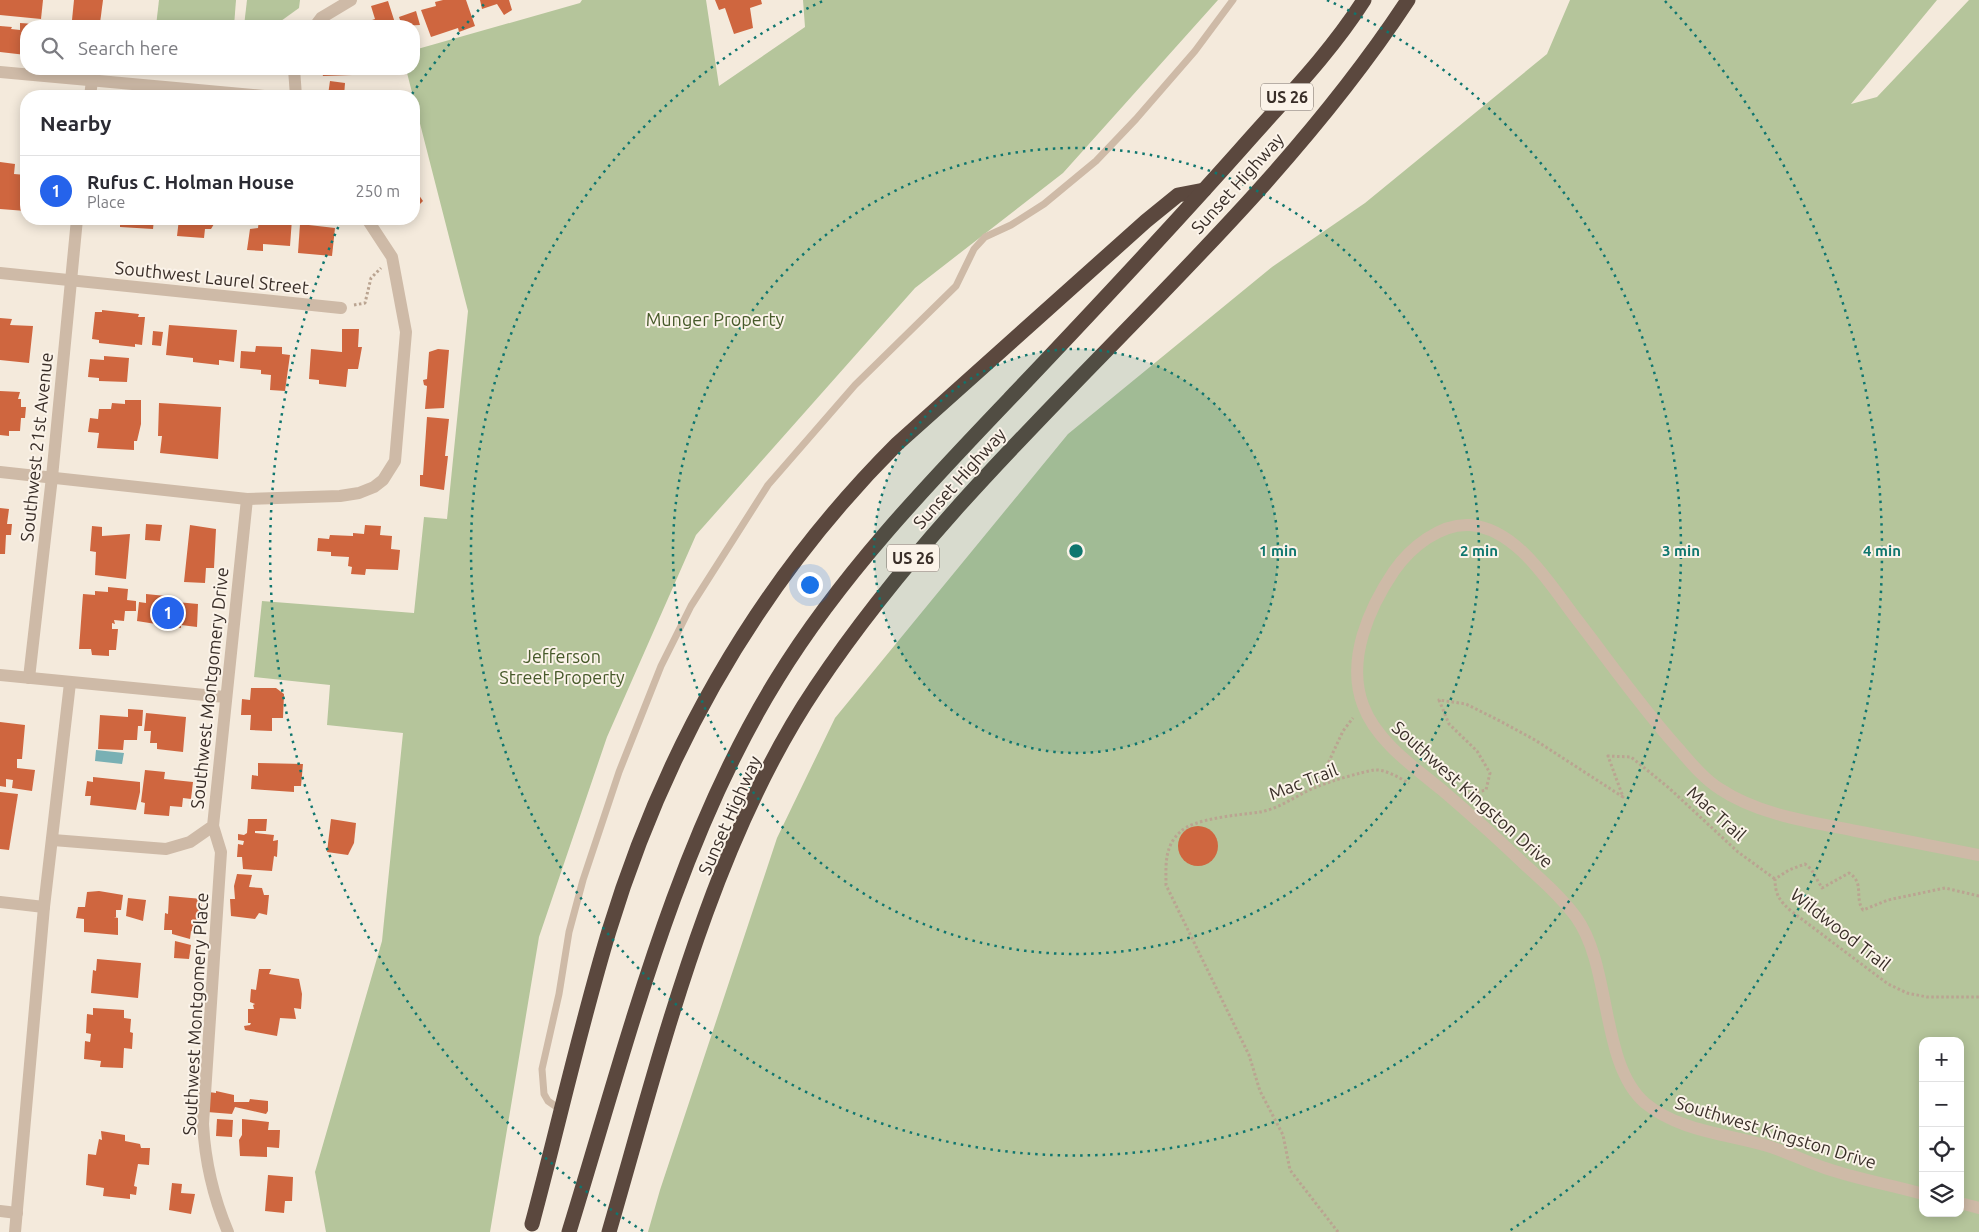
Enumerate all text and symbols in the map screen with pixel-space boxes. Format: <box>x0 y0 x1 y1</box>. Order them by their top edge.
search box <box>20 20 420 75</box>
icon: search <box>38 34 66 62</box>
text: Search here <box>78 37 178 59</box>
road number: US 26 <box>1261 84 1313 110</box>
text: Nearby <box>40 111 111 135</box>
street label: Sunset Highway <box>1187 128 1288 237</box>
text: Rufus C. Holman House <box>87 171 294 193</box>
text: 1 <box>51 182 61 200</box>
text: 250 m <box>355 182 400 200</box>
text: Place <box>87 193 125 211</box>
street label: Southwest Laurel Street <box>114 257 310 297</box>
park label: Munger Property <box>646 309 785 329</box>
street label: Southwest 21st Avenue <box>16 351 56 543</box>
street label: Sunset Highway <box>909 423 1010 532</box>
centre of rings <box>1067 542 1085 560</box>
text: 1 min <box>1259 542 1297 559</box>
text: 2 min <box>1460 542 1498 559</box>
text: 3 min <box>1662 542 1700 559</box>
text: 4 min <box>1863 542 1901 559</box>
road number: US 26 <box>887 544 939 572</box>
street label: Southwest Montgomery Drive <box>186 566 232 810</box>
your location <box>797 572 823 598</box>
pin: 1 <box>152 594 184 632</box>
park label: Jefferson Street Property <box>499 646 625 687</box>
street label: Southwest Kingston Drive <box>1389 717 1557 871</box>
street label: Sunset Highway <box>694 752 764 878</box>
street label: Mac Trail <box>1266 759 1340 803</box>
street label: Mac Trail <box>1684 782 1751 845</box>
street label: Wildwood Trail <box>1787 884 1895 974</box>
street label: Southwest Montgomery Place <box>179 892 211 1136</box>
map controls <box>1919 1037 1964 1217</box>
button: + <box>1919 1037 1964 1082</box>
button: − <box>1919 1082 1964 1127</box>
street label: Southwest Kingston Drive <box>1673 1092 1879 1172</box>
button: locate <box>1919 1127 1964 1172</box>
button: layers <box>1919 1172 1964 1217</box>

